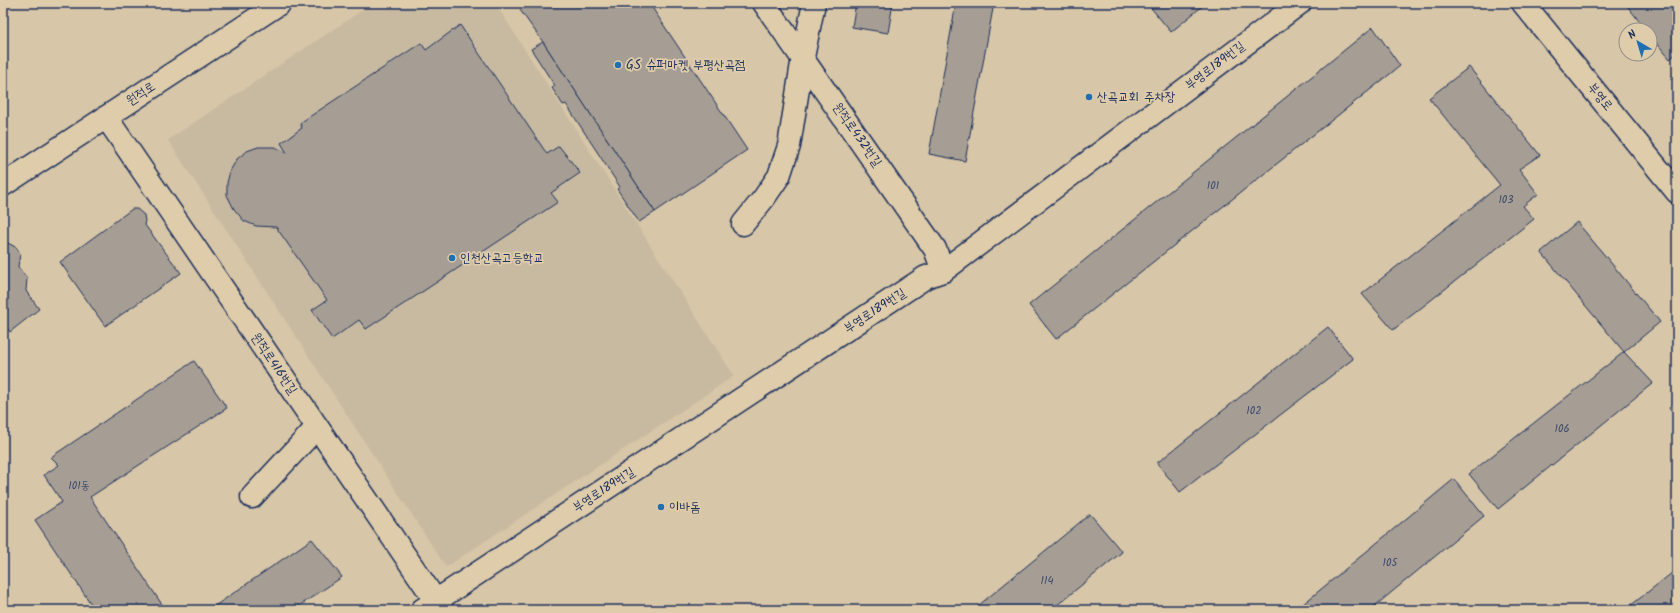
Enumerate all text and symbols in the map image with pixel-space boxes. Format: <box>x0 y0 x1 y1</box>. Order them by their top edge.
north arrow <box>1618 22 1658 62</box>
text: N <box>1624 26 1641 44</box>
street label: 부영로189번길 <box>1181 36 1249 96</box>
place label: GS 슈퍼마켓 부평산곡점 <box>626 55 745 76</box>
marker: GS 슈퍼마켓 부평산곡점 <box>613 60 623 70</box>
street label: 원적로 <box>122 77 160 111</box>
street label: 부영로 <box>1582 78 1618 116</box>
place label: 산곡교회 주차장 <box>1097 87 1175 108</box>
marker: 산곡교회 주차장 <box>1084 92 1094 102</box>
street label: 원적로432번길 <box>827 98 887 172</box>
house number: 101 <box>1207 177 1219 195</box>
house number: 103 <box>1498 191 1514 209</box>
place label: 인천산곡고등학교 <box>460 248 544 269</box>
marker: 인천산곡고등학교 <box>447 253 457 263</box>
street label: 부영로189번길 <box>840 283 910 339</box>
street label: 원적로416번길 <box>246 329 302 399</box>
house number: 102 <box>1246 402 1262 420</box>
house number: 106 <box>1554 420 1570 438</box>
street label: 부영로189번길 <box>569 462 639 518</box>
house number: 101동 <box>68 477 90 495</box>
place label: 이바돔 <box>669 497 700 518</box>
marker: 이바돔 <box>656 502 666 512</box>
house number: 105 <box>1383 554 1399 572</box>
house number: 114 <box>1041 572 1053 590</box>

